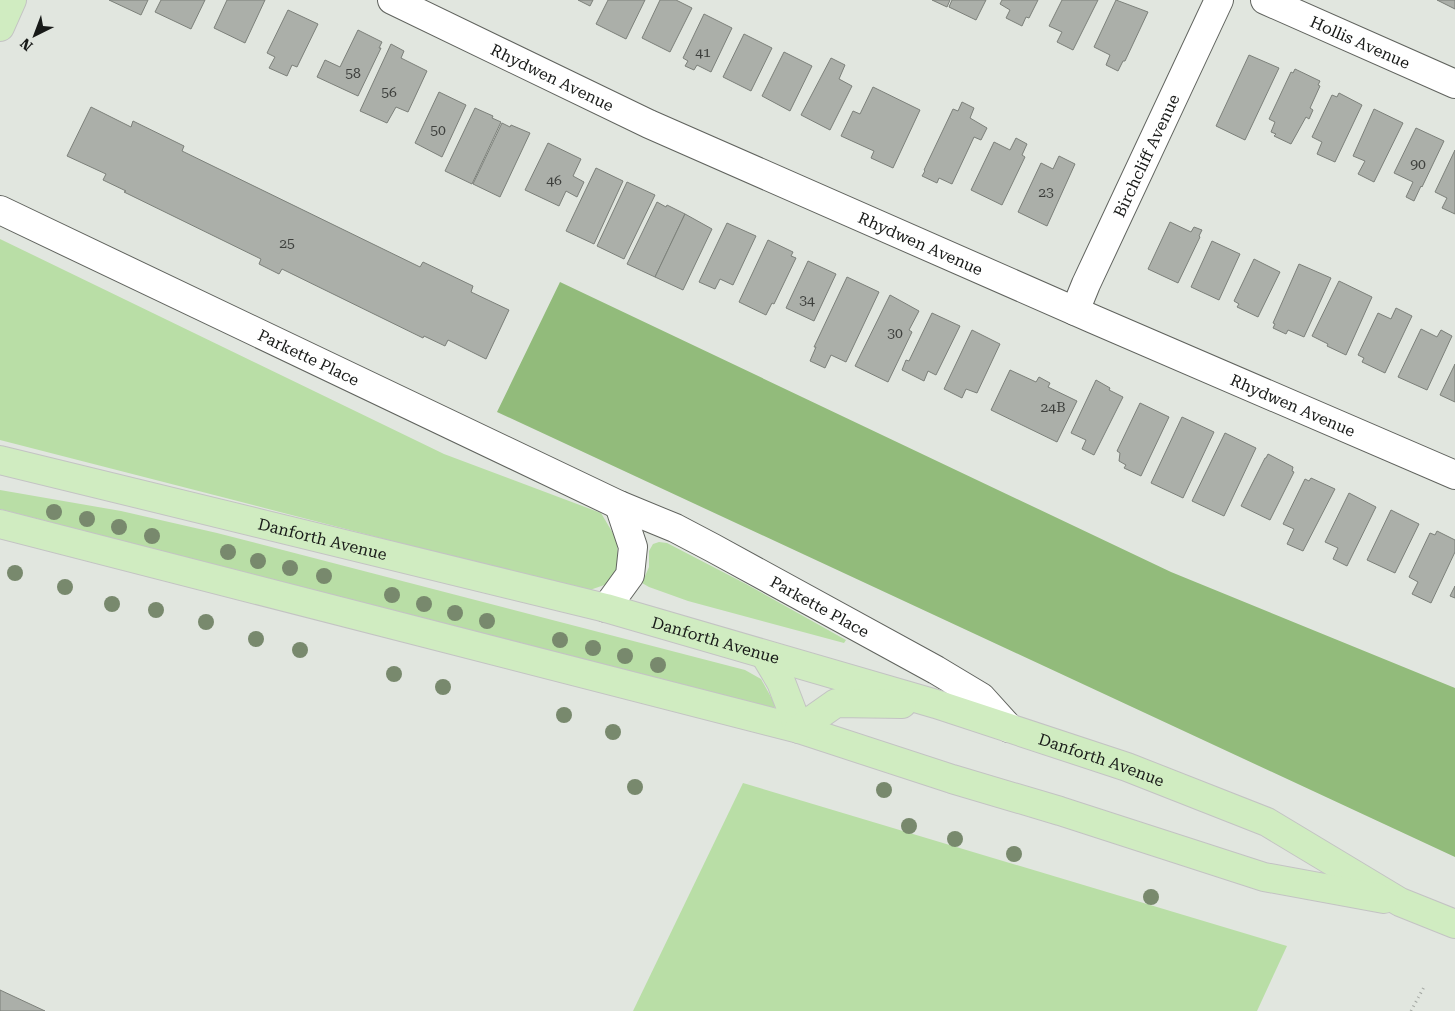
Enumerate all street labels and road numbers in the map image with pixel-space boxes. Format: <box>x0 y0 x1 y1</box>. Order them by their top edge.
street label: Hollis Avenue <box>1307 12 1413 73</box>
street label: Rhydwen Avenue <box>488 40 617 116</box>
street label: Birchcliff Avenue <box>1110 91 1184 220</box>
street label: Rhydwen Avenue <box>855 208 986 280</box>
street label: Parkette Place <box>255 325 362 390</box>
street label: Rhydwen Avenue <box>1227 370 1358 441</box>
street label: Danforth Avenue <box>256 514 389 564</box>
street label: Parkette Place <box>767 572 873 642</box>
street label: Danforth Avenue <box>649 613 782 668</box>
street label: Danforth Avenue <box>1036 729 1167 791</box>

